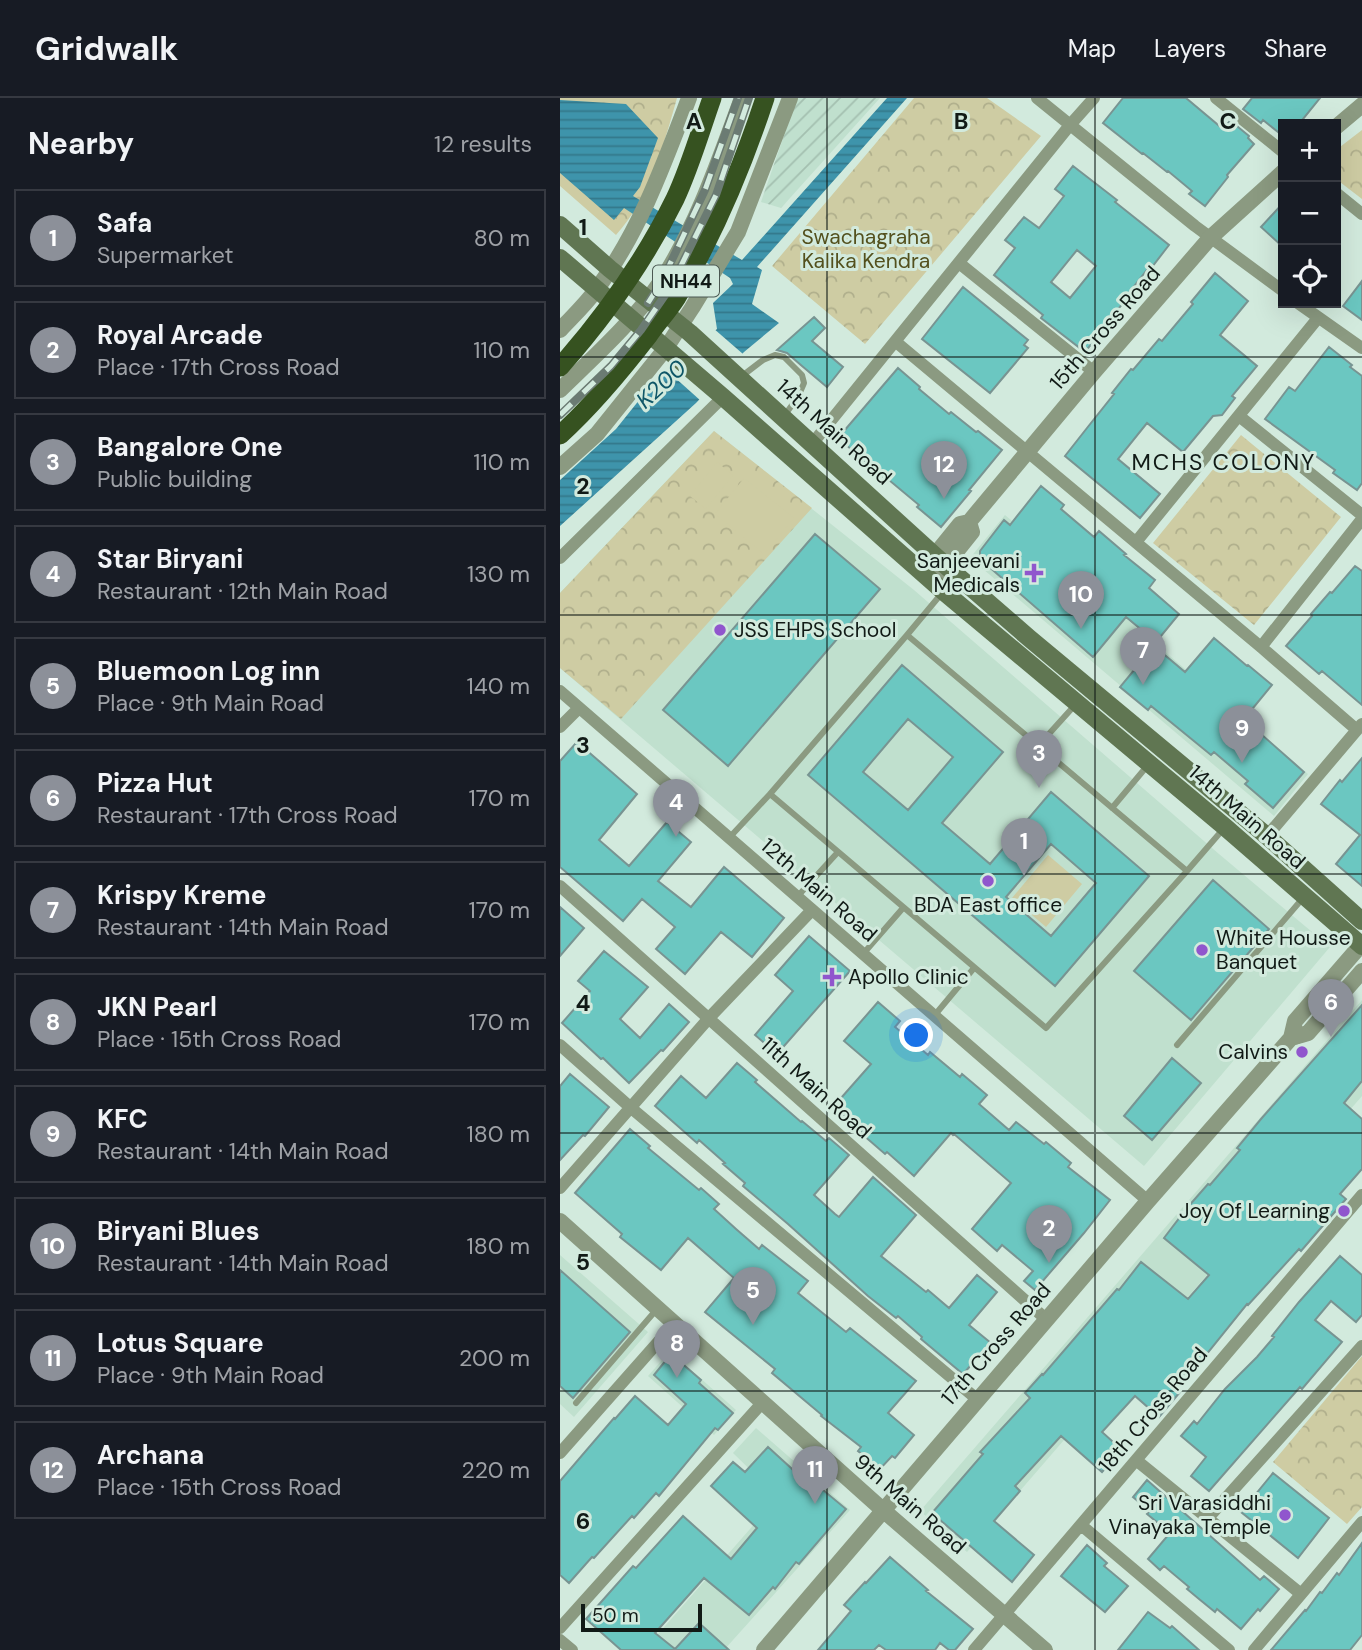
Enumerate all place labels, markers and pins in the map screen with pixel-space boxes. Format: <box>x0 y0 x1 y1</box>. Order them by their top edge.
pin: 12 <box>921 441 967 499</box>
place label: Sanjeevani Medicals <box>917 547 1020 599</box>
marker: Sanjeevani Medicals <box>1026 565 1042 581</box>
pin: 10 <box>1058 571 1104 629</box>
place label: JSS EHPS School <box>734 616 896 644</box>
marker: JSS EHPS School <box>712 622 728 638</box>
pin: 7 <box>1120 627 1166 685</box>
pin: 9 <box>1219 705 1265 763</box>
pin: 3 <box>1016 730 1062 788</box>
pin: 4 <box>653 779 699 837</box>
pin: 1 <box>1001 818 1047 876</box>
marker: BDA East office <box>980 873 996 889</box>
place label: BDA East office <box>914 891 1062 919</box>
place label: White Housse Banquet <box>1216 924 1351 976</box>
marker: White Housse Banquet <box>1194 942 1210 958</box>
place label: Apollo Clinic <box>848 963 969 991</box>
marker: Apollo Clinic <box>822 967 842 987</box>
pin: 6 <box>1308 979 1354 1037</box>
place label: Calvins <box>1218 1038 1288 1066</box>
marker: Calvins <box>1294 1044 1310 1060</box>
place label: Joy Of Learning <box>1179 1197 1330 1225</box>
marker: Joy Of Learning <box>1336 1203 1352 1219</box>
pin: 2 <box>1026 1205 1072 1263</box>
pin: 5 <box>730 1267 776 1325</box>
pin: 8 <box>654 1320 700 1378</box>
pin: 11 <box>792 1446 838 1504</box>
place label: Sri Varasiddhi Vinayaka Temple <box>1109 1489 1271 1541</box>
marker: Sri Varasiddhi Vinayaka Temple <box>1277 1507 1293 1523</box>

